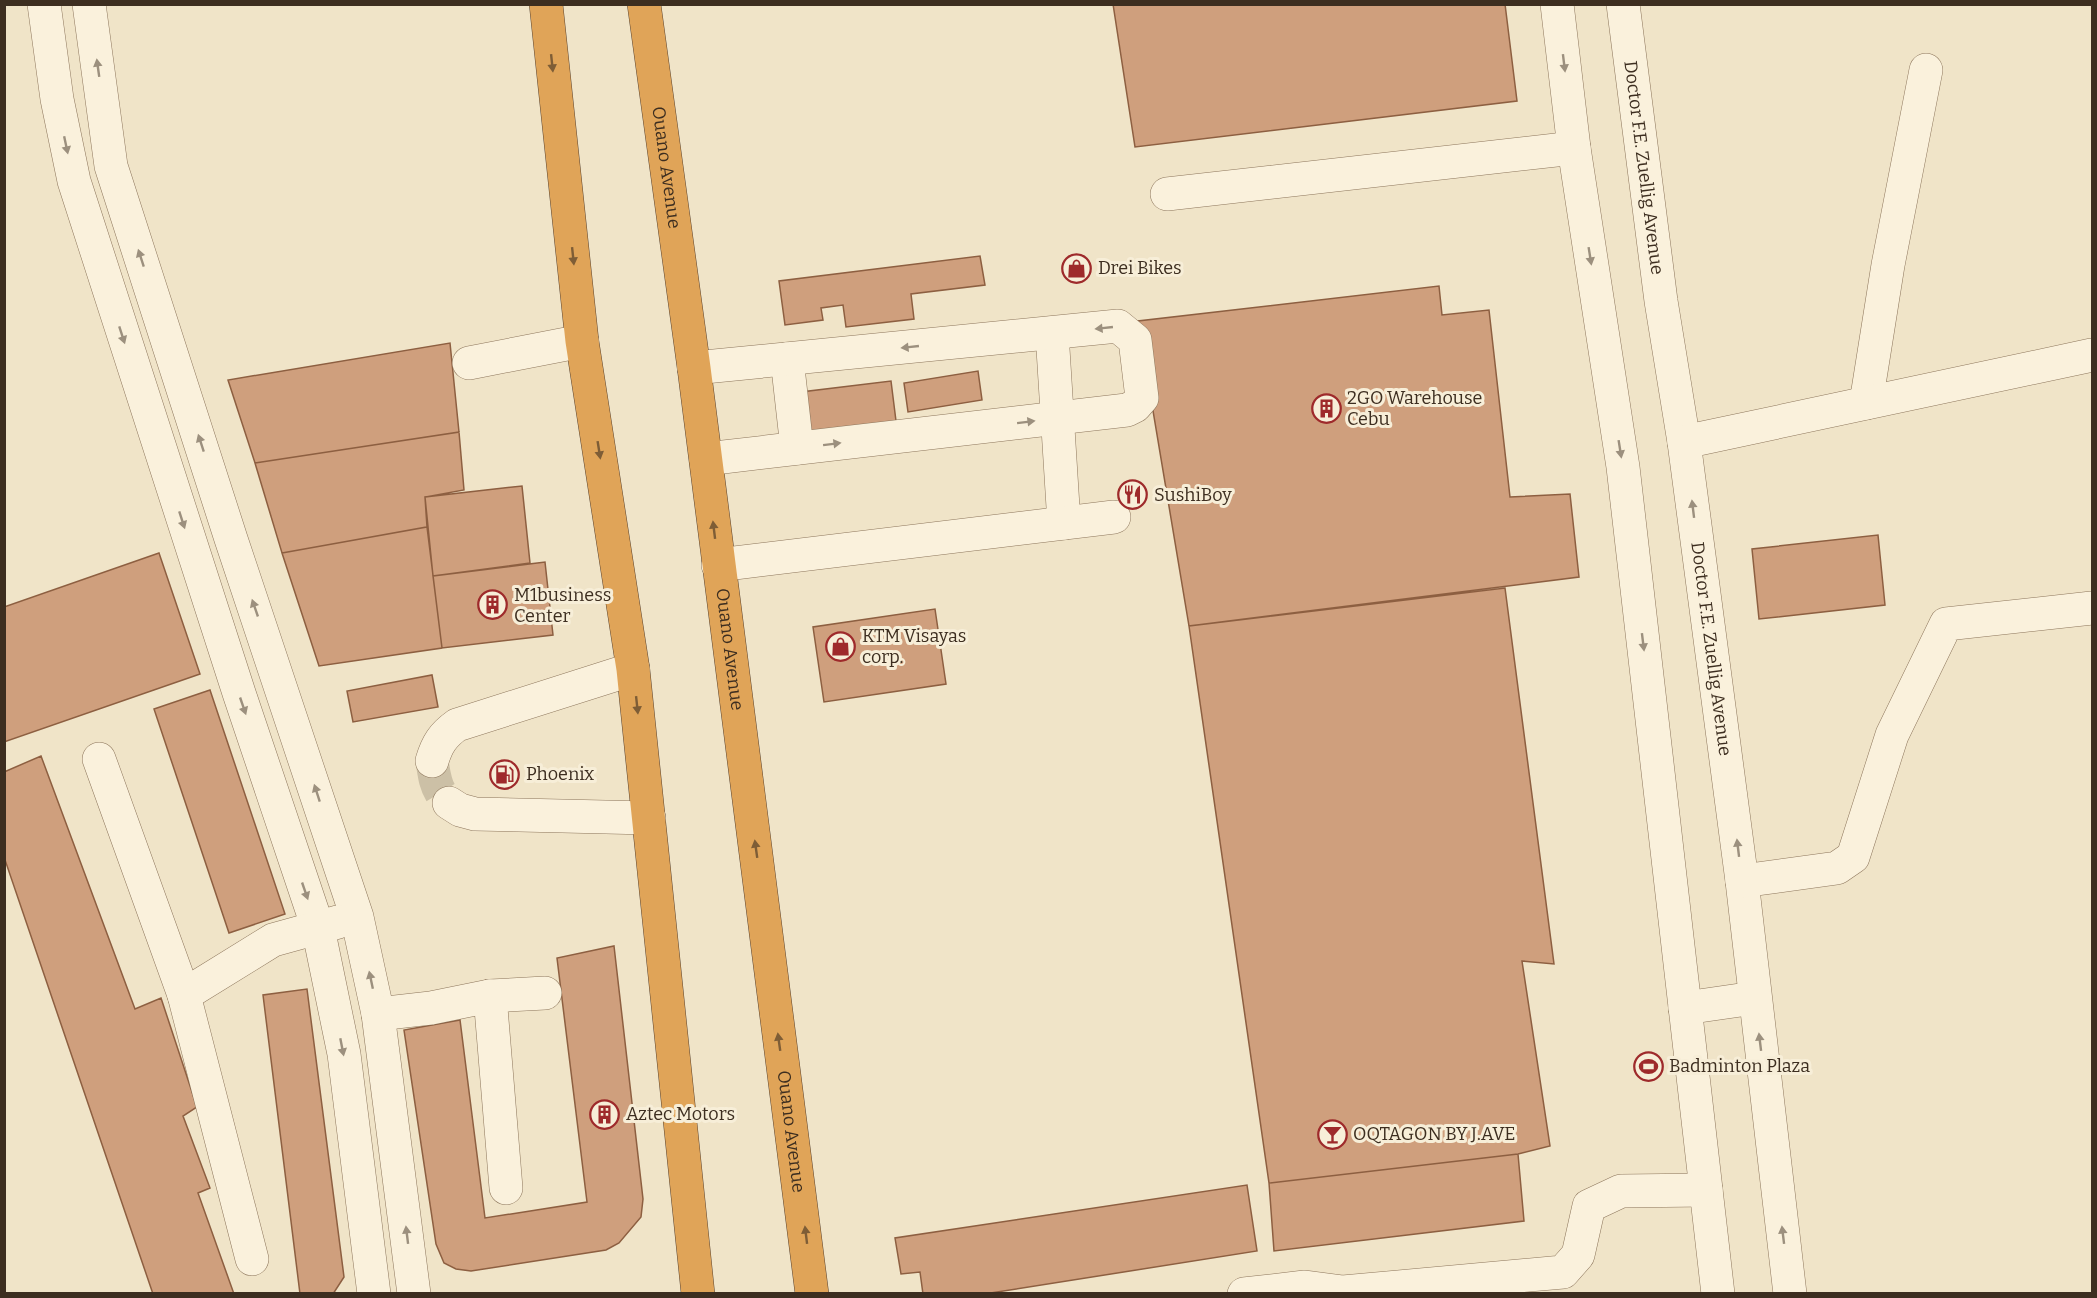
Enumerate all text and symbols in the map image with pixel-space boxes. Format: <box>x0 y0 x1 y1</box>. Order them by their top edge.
one-way arrow <box>547 53 557 72</box>
one-way arrow <box>1559 53 1569 72</box>
one-way arrow <box>93 59 102 78</box>
street label: Doctor F.E. Zuellig Avenue <box>1619 59 1669 276</box>
street label: Ouano Avenue <box>647 105 686 230</box>
one-way arrow <box>62 136 71 155</box>
one-way arrow <box>1586 246 1595 265</box>
one-way arrow <box>568 247 578 266</box>
one-way arrow <box>136 249 145 267</box>
shop icon: Drei Bikes <box>1061 252 1093 284</box>
place label: Drei Bikes <box>1098 257 1182 279</box>
one-way arrow <box>1094 323 1113 333</box>
one-way arrow <box>118 326 127 344</box>
one-way arrow <box>900 342 919 352</box>
place label: 2GO Warehouse Cebu <box>1347 387 1482 430</box>
building icon: 2GO Warehouse Cebu <box>1310 392 1342 424</box>
one-way arrow <box>1016 417 1035 427</box>
one-way arrow <box>195 434 205 452</box>
one-way arrow <box>1616 439 1625 458</box>
one-way arrow <box>595 440 604 459</box>
one-way arrow <box>823 440 842 449</box>
restaurant icon: SushiBoy <box>1117 479 1149 511</box>
place label: SushiBoy <box>1154 484 1232 506</box>
one-way arrow <box>1689 499 1698 518</box>
one-way arrow <box>178 511 188 529</box>
one-way arrow <box>710 521 719 540</box>
street label: Doctor F.E. Zuellig Avenue <box>1686 541 1736 757</box>
place label: M1business Center <box>514 584 611 627</box>
street label: Ouano Avenue <box>711 587 749 712</box>
building icon: M1business Center <box>477 589 509 621</box>
one-way arrow <box>250 599 259 617</box>
place label: KTM Visayas corp. <box>862 625 966 668</box>
shop icon: KTM Visayas corp. <box>825 630 857 662</box>
one-way arrow <box>1638 633 1648 652</box>
one-way arrow <box>632 695 642 714</box>
one-way arrow <box>238 697 248 715</box>
fuel station icon: Phoenix <box>489 758 521 790</box>
place label: Phoenix <box>526 763 594 785</box>
one-way arrow <box>311 784 321 802</box>
one-way arrow <box>1733 838 1742 857</box>
one-way arrow <box>751 839 760 858</box>
one-way arrow <box>301 882 310 900</box>
one-way arrow <box>366 970 375 989</box>
one-way arrow <box>1755 1032 1764 1051</box>
one-way arrow <box>775 1033 784 1052</box>
one-way arrow <box>338 1038 348 1056</box>
sports icon: Badminton Plaza <box>1632 1050 1664 1082</box>
place label: Badminton Plaza <box>1669 1055 1810 1077</box>
street label: Ouano Avenue <box>773 1069 810 1194</box>
building icon: Aztec Motors <box>589 1098 621 1130</box>
place label: Aztec Motors <box>626 1103 735 1125</box>
bar icon: OQTAGON BY J.AVE <box>1316 1118 1348 1150</box>
place label: OQTAGON BY J.AVE <box>1353 1123 1515 1145</box>
one-way arrow <box>402 1226 411 1245</box>
one-way arrow <box>801 1226 810 1245</box>
one-way arrow <box>1778 1226 1788 1245</box>

